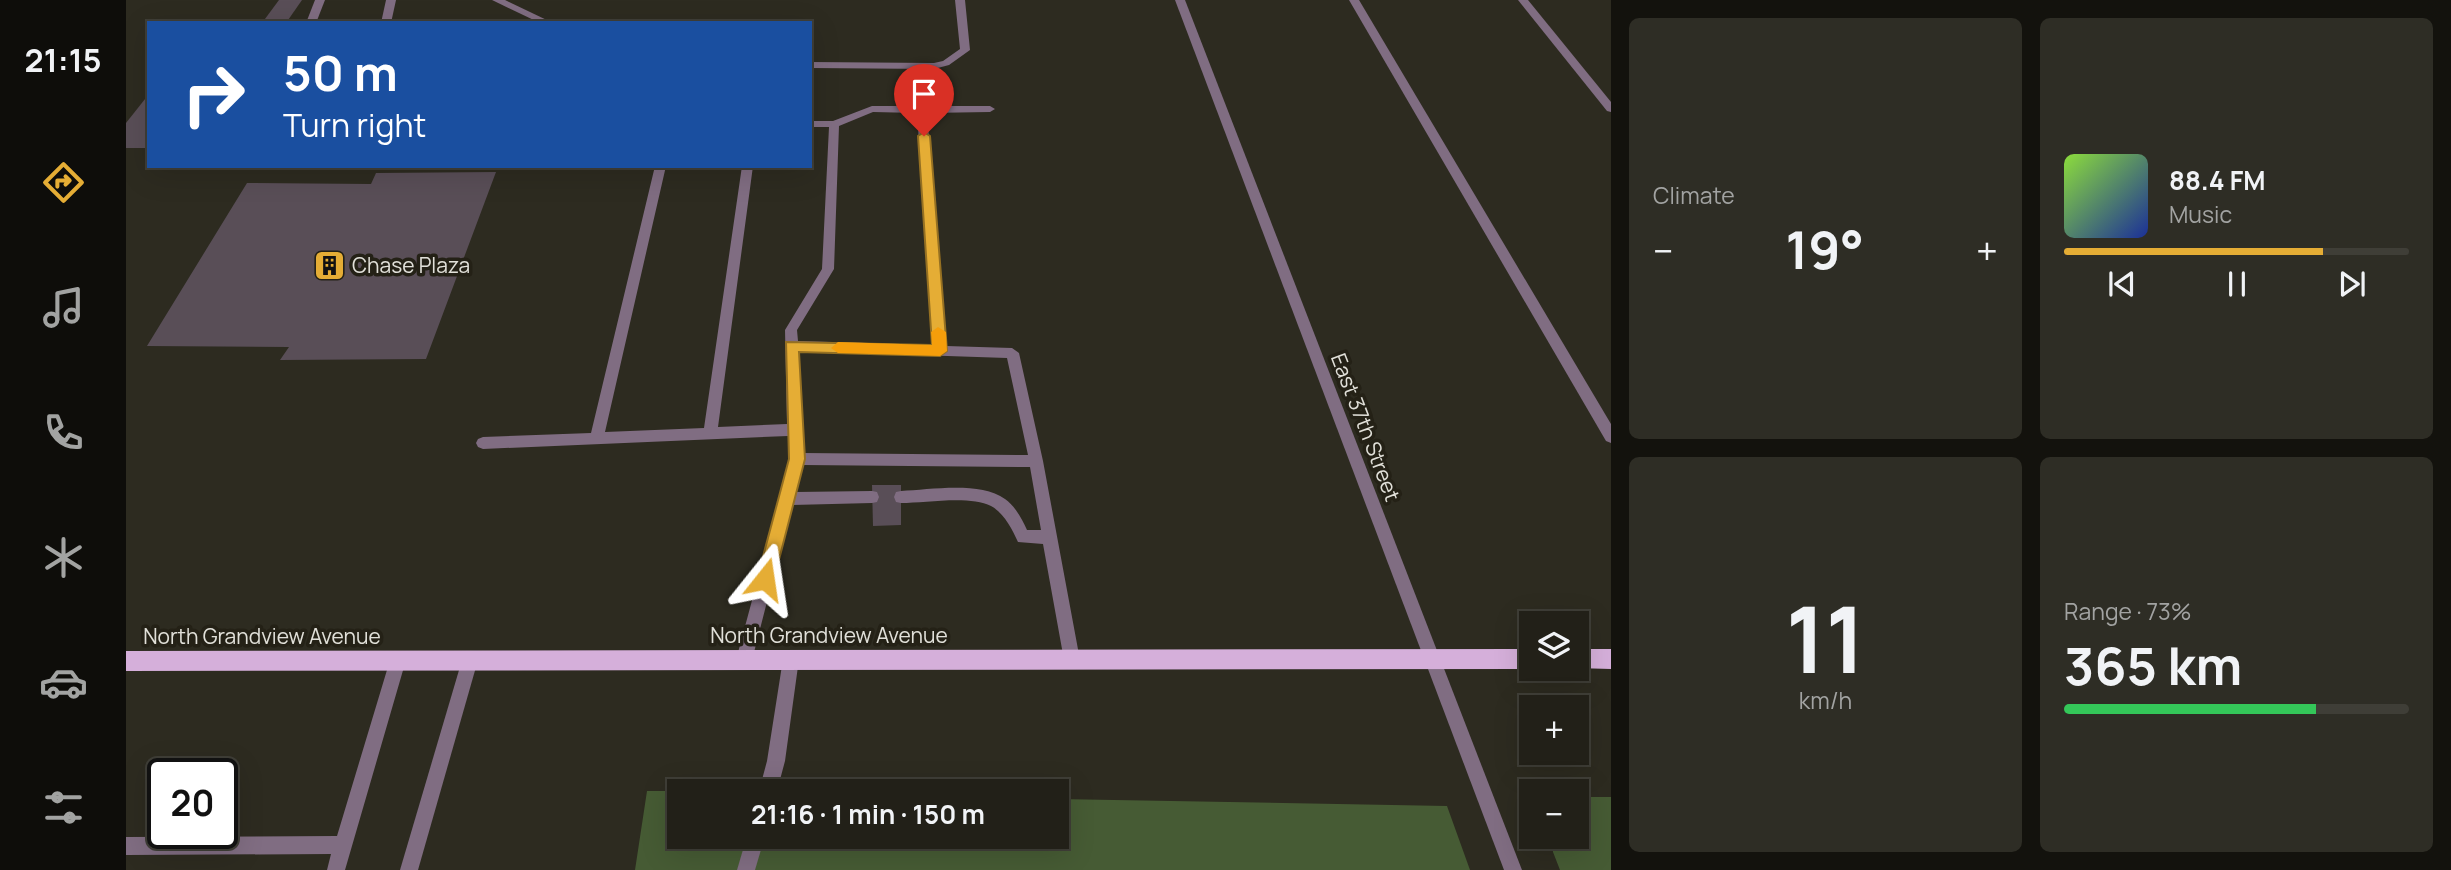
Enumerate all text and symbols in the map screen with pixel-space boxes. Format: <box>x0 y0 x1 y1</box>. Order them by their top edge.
text: 21:15 <box>25 38 101 82</box>
text: 50 m <box>283 39 398 106</box>
icon: right <box>168 49 259 140</box>
pin <box>894 64 954 136</box>
icon: arrive <box>905 75 943 113</box>
text: Turn right <box>283 103 426 147</box>
icon: directions <box>39 158 88 207</box>
text: 88.4 FM <box>2169 162 2266 198</box>
text: Climate <box>1653 179 1735 211</box>
text: Music <box>2169 198 2232 230</box>
text: 19° <box>1786 214 1864 285</box>
text: − <box>1653 224 1674 276</box>
text: + <box>1976 224 1998 276</box>
building icon: Chase Plaza <box>312 248 346 282</box>
place label: Chase Plaza <box>352 251 470 279</box>
icon: previous <box>2103 265 2141 303</box>
icon: pause <box>2218 265 2256 303</box>
icon: next <box>2333 265 2371 303</box>
icon: music <box>39 283 88 332</box>
street label: East 37th Street <box>1325 349 1407 505</box>
icon: phone <box>39 408 88 457</box>
icon: climate <box>39 533 88 582</box>
position arrow <box>728 542 802 616</box>
text: 11 <box>1786 576 1865 700</box>
text: Range · 73% <box>2064 595 2191 627</box>
map controls <box>1519 611 1589 849</box>
button: layers <box>1519 611 1589 681</box>
street label: North Grandview Avenue <box>710 621 948 649</box>
street label: North Grandview Avenue <box>143 622 381 650</box>
text: 365 km <box>2064 630 2242 701</box>
icon: car <box>39 658 88 707</box>
text: km/h <box>1799 684 1852 716</box>
button: + <box>1519 695 1589 765</box>
speed limit sign: 20 <box>147 758 238 849</box>
button: − <box>1519 779 1589 849</box>
icon: filters <box>39 783 88 832</box>
text: 21:16 · 1 min · 150 m <box>751 796 985 832</box>

